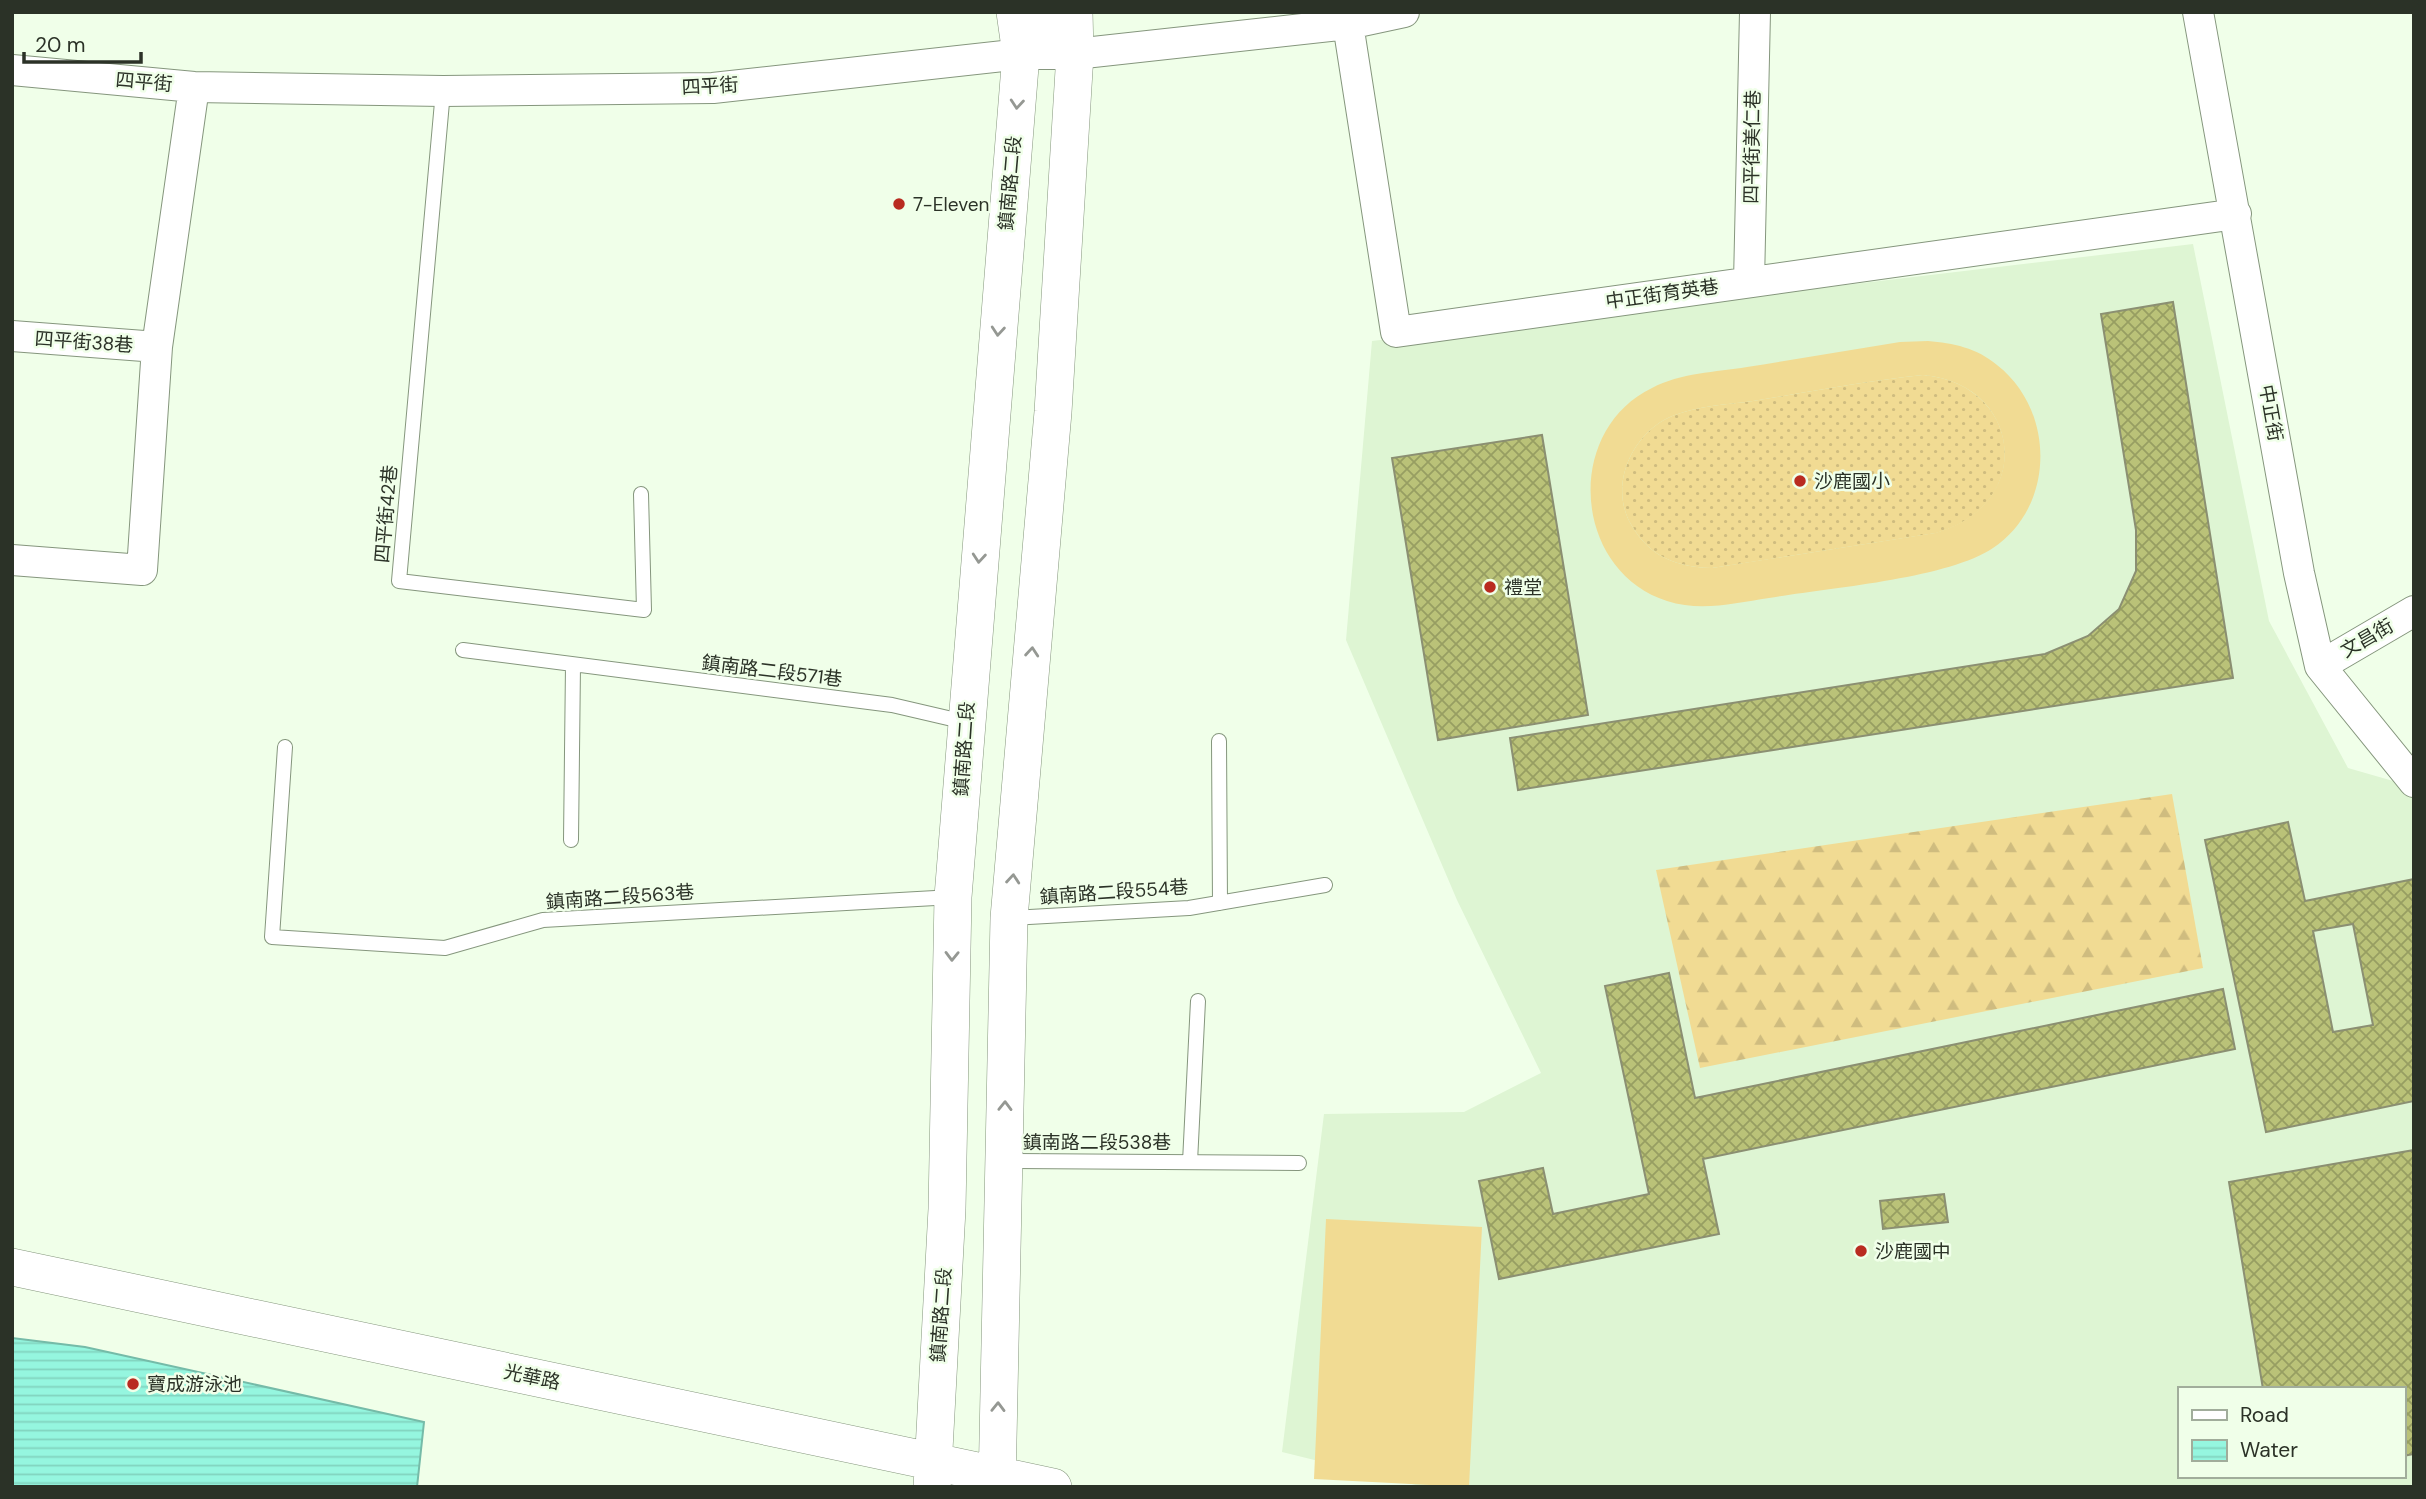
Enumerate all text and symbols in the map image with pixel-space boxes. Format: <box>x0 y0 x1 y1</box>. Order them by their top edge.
scale bar <box>24 21 142 65</box>
text: 20 m <box>35 31 86 59</box>
street label: 四平街 <box>115 67 173 97</box>
street label: 四平街 <box>681 72 739 100</box>
street label: 四平街美仁巷 <box>1739 90 1765 204</box>
one-way arrow <box>1010 99 1025 110</box>
street label: 鎮南路二段 <box>993 135 1027 231</box>
place label: 7-Eleven <box>913 192 989 217</box>
marker: 7-Eleven <box>891 196 907 212</box>
street label: 中正街育英巷 <box>1604 274 1720 314</box>
street label: 四平街38巷 <box>34 326 134 358</box>
one-way arrow <box>991 326 1006 337</box>
street label: 中正街 <box>2254 383 2288 443</box>
street label: 四平街42巷 <box>369 464 403 564</box>
place label: 沙鹿國小 <box>1814 469 1890 494</box>
marker: 沙鹿國小 <box>1792 473 1808 489</box>
one-way arrow <box>972 553 987 564</box>
place label: 禮堂 <box>1504 575 1542 600</box>
marker: 禮堂 <box>1482 579 1498 595</box>
street label: 文昌街 <box>2336 613 2398 663</box>
one-way arrow <box>1024 646 1039 657</box>
street label: 鎮南路二段571巷 <box>700 650 844 692</box>
street label: 鎮南路二段 <box>948 701 980 797</box>
one-way arrow <box>1005 873 1020 884</box>
street label: 鎮南路二段554巷 <box>1039 874 1189 910</box>
street label: 鎮南路二段563巷 <box>545 879 695 915</box>
one-way arrow <box>945 951 960 962</box>
one-way arrow <box>997 1100 1013 1111</box>
street label: 鎮南路二段538巷 <box>1023 1130 1171 1155</box>
place label: 沙鹿國中 <box>1875 1239 1951 1264</box>
marker: 沙鹿國中 <box>1853 1243 1869 1259</box>
street label: 鎮南路二段 <box>925 1267 957 1363</box>
street label: 光華路 <box>502 1359 562 1395</box>
place label: 寶成游泳池 <box>147 1372 242 1397</box>
marker: 寶成游泳池 <box>125 1376 141 1392</box>
legend <box>2178 1387 2405 1478</box>
one-way arrow <box>991 1401 1006 1412</box>
text: Road <box>2240 1401 2289 1429</box>
text: Water <box>2240 1436 2298 1464</box>

